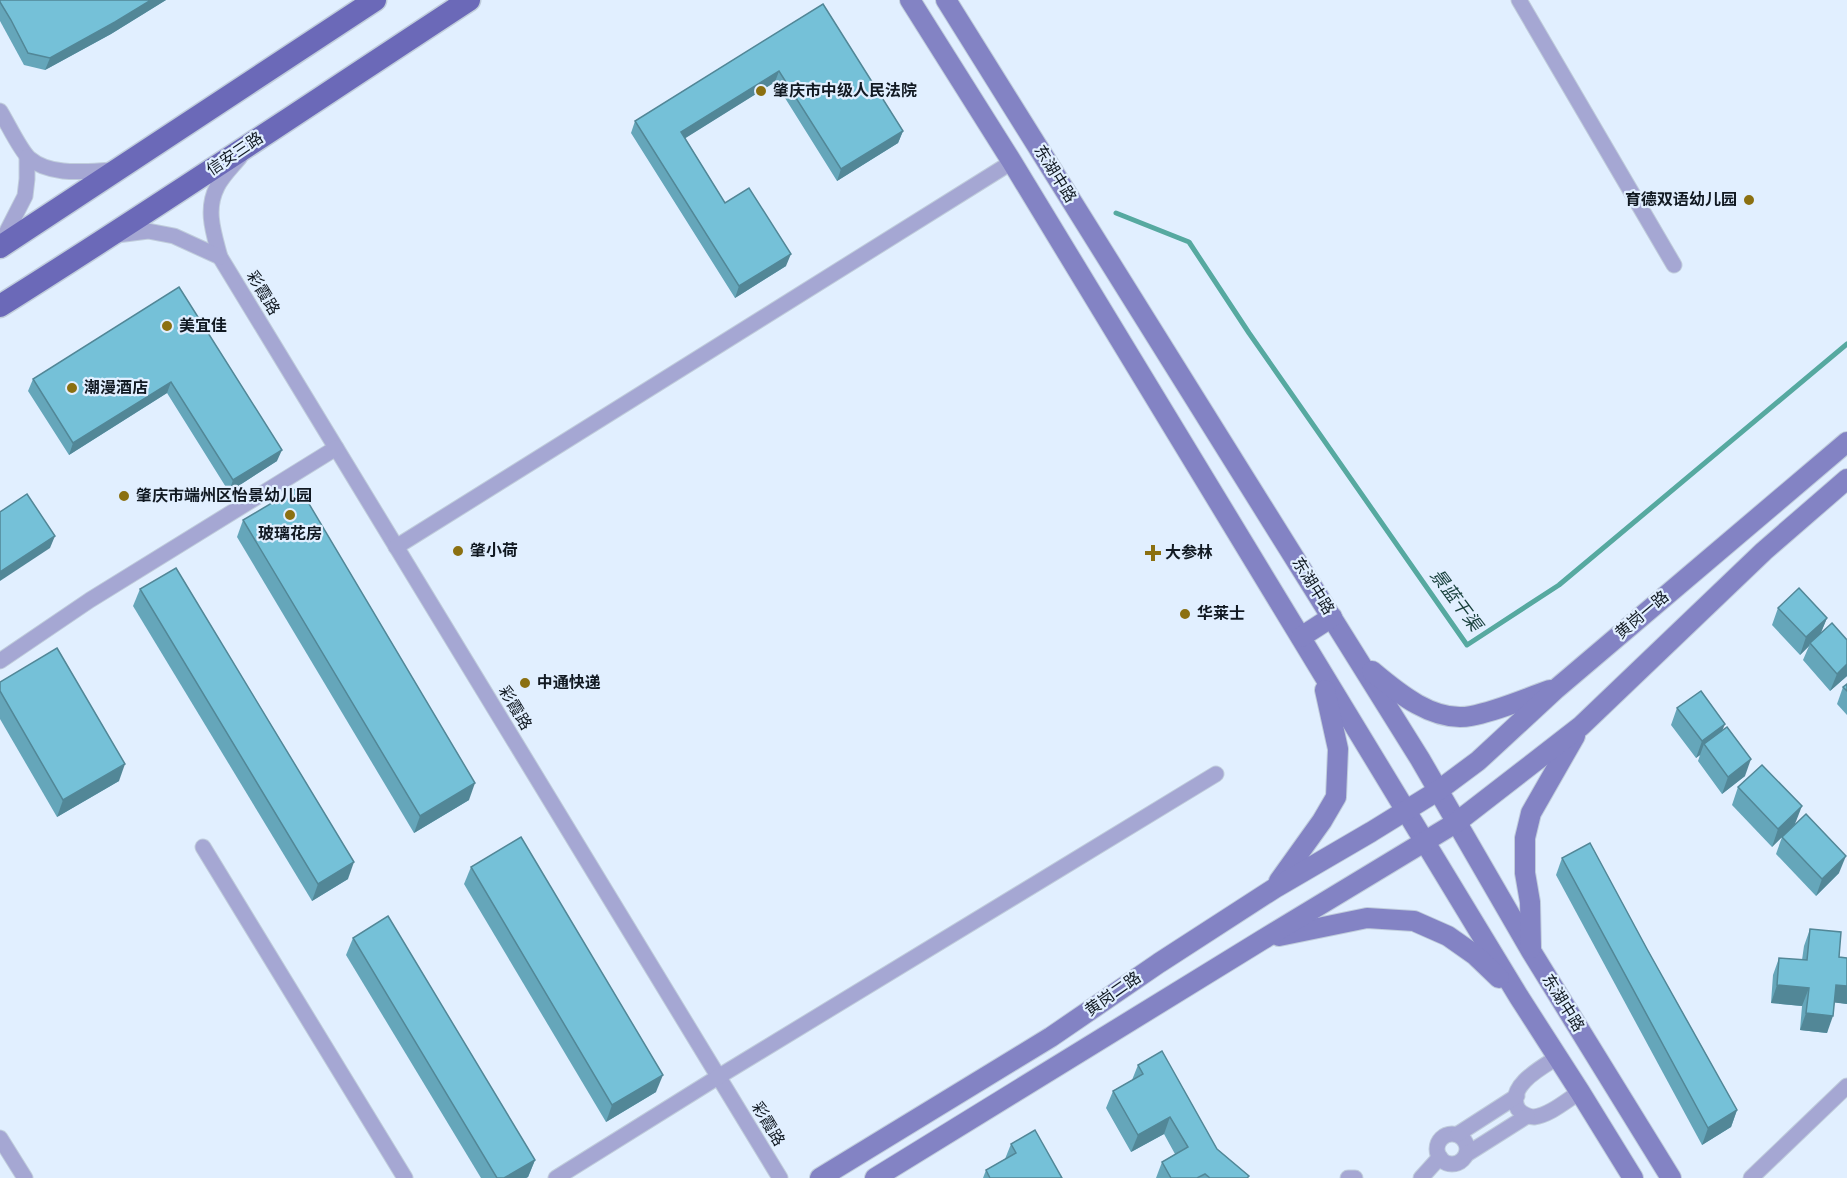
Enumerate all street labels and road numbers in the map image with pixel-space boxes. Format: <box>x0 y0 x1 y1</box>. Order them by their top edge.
street label: 信安三路 <box>202 127 268 181</box>
street label: 东湖中路 <box>1029 141 1081 207</box>
street label: 彩霞路 <box>241 267 285 319</box>
street label: 东湖中路 <box>1287 553 1339 619</box>
street label: 黄岗一路 <box>1610 586 1674 644</box>
street label: 彩霞路 <box>493 682 537 734</box>
street label: 黄岗二路 <box>1080 967 1146 1021</box>
street label: 东湖中路 <box>1537 970 1589 1036</box>
street label: 彩霞路 <box>746 1098 790 1150</box>

